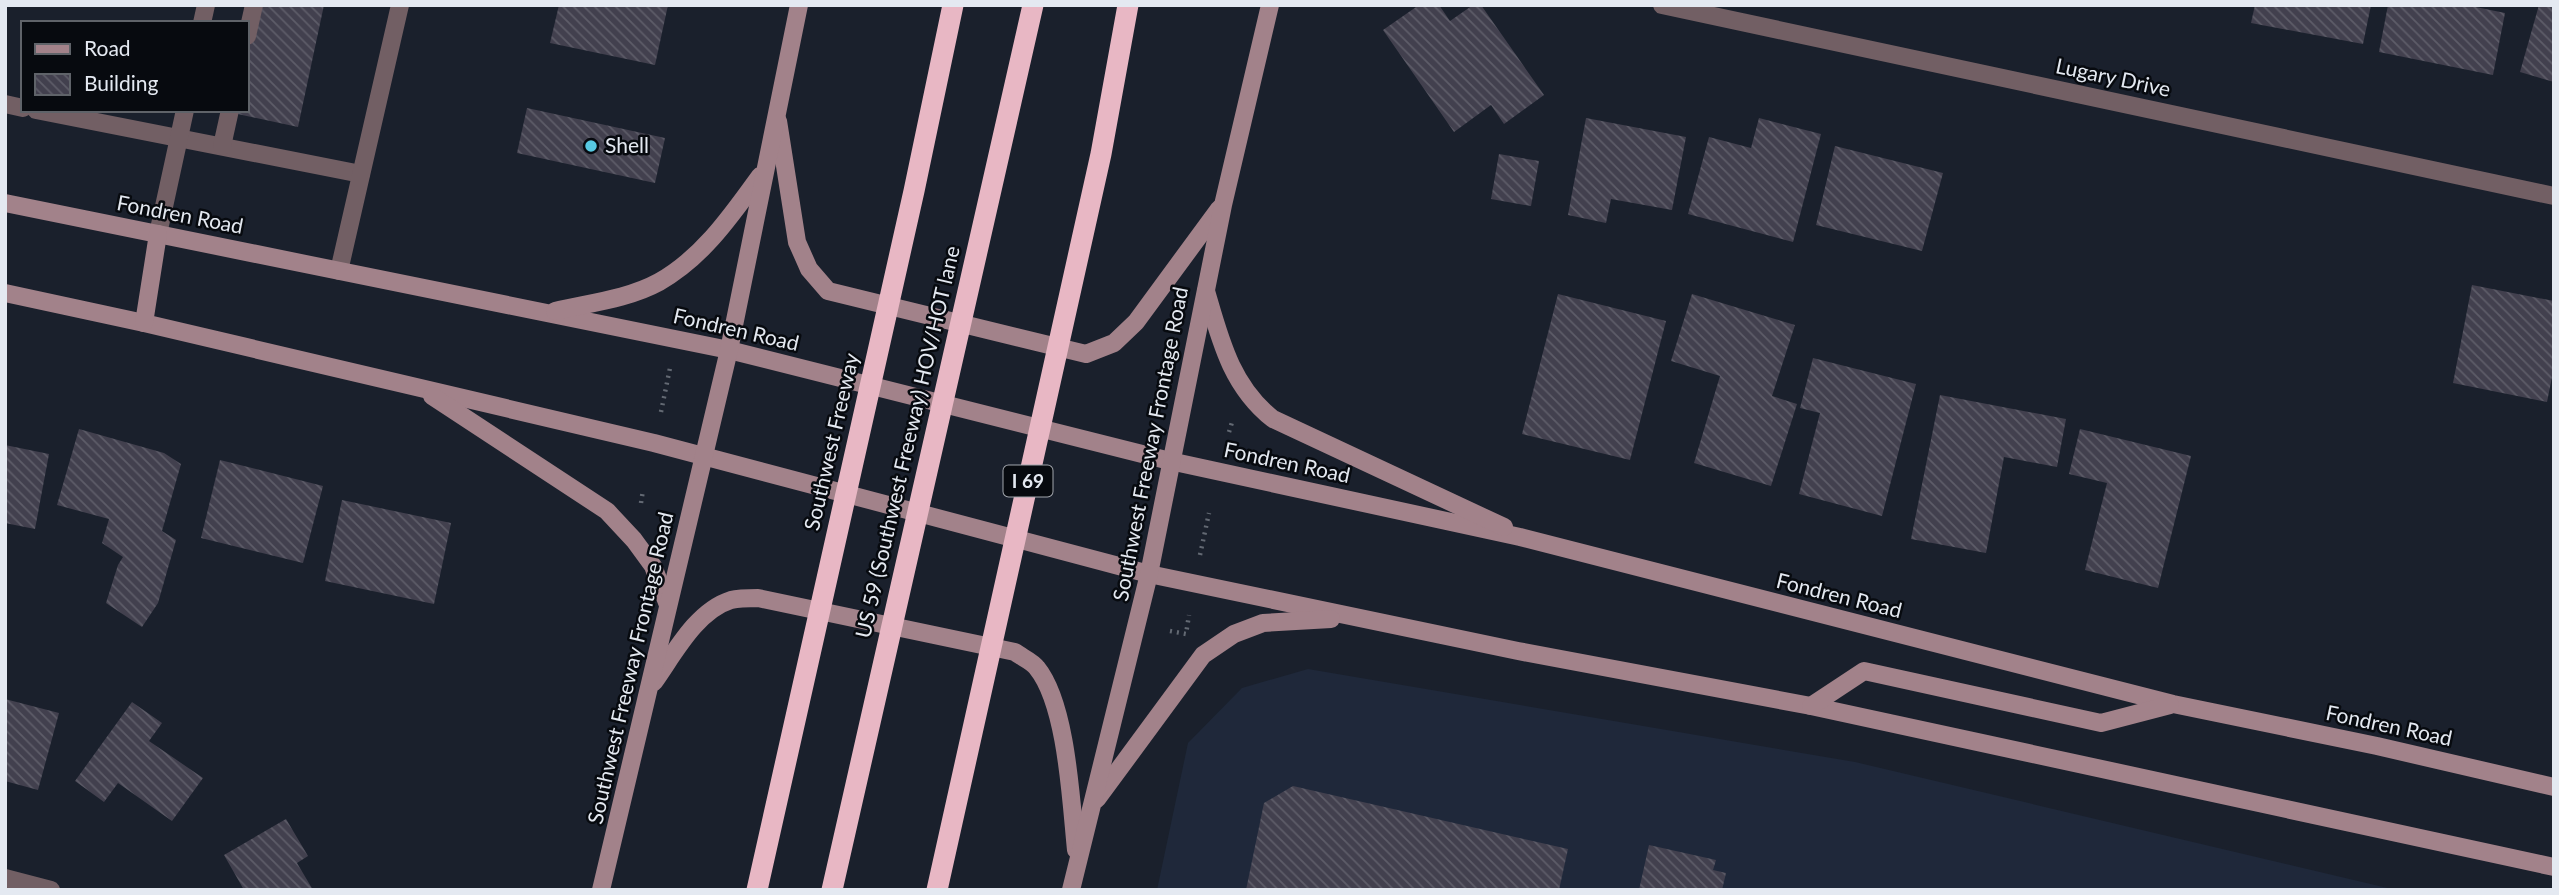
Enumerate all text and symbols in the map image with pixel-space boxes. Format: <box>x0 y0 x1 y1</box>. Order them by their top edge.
legend <box>21 21 248 112</box>
text: Road <box>84 35 131 60</box>
street label: Lugary Drive <box>2054 52 2173 101</box>
text: Building <box>84 70 159 95</box>
place label: Shell <box>605 132 649 157</box>
marker: Shell <box>583 138 599 154</box>
street label: Fondren Road <box>115 189 246 238</box>
street label: US 59 (Southwest Freeway) HOV/HOT lane <box>849 243 964 640</box>
street label: Southwest Freeway Frontage Road <box>1107 285 1192 603</box>
street label: Fondren Road <box>671 302 802 355</box>
street label: Southwest Freeway <box>798 350 863 533</box>
street label: Fondren Road <box>1222 436 1353 487</box>
road number: I 69 <box>1004 466 1052 496</box>
street label: Southwest Freeway Frontage Road <box>581 509 678 826</box>
street label: Fondren Road <box>1774 567 1905 622</box>
street label: Fondren Road <box>2324 699 2455 750</box>

